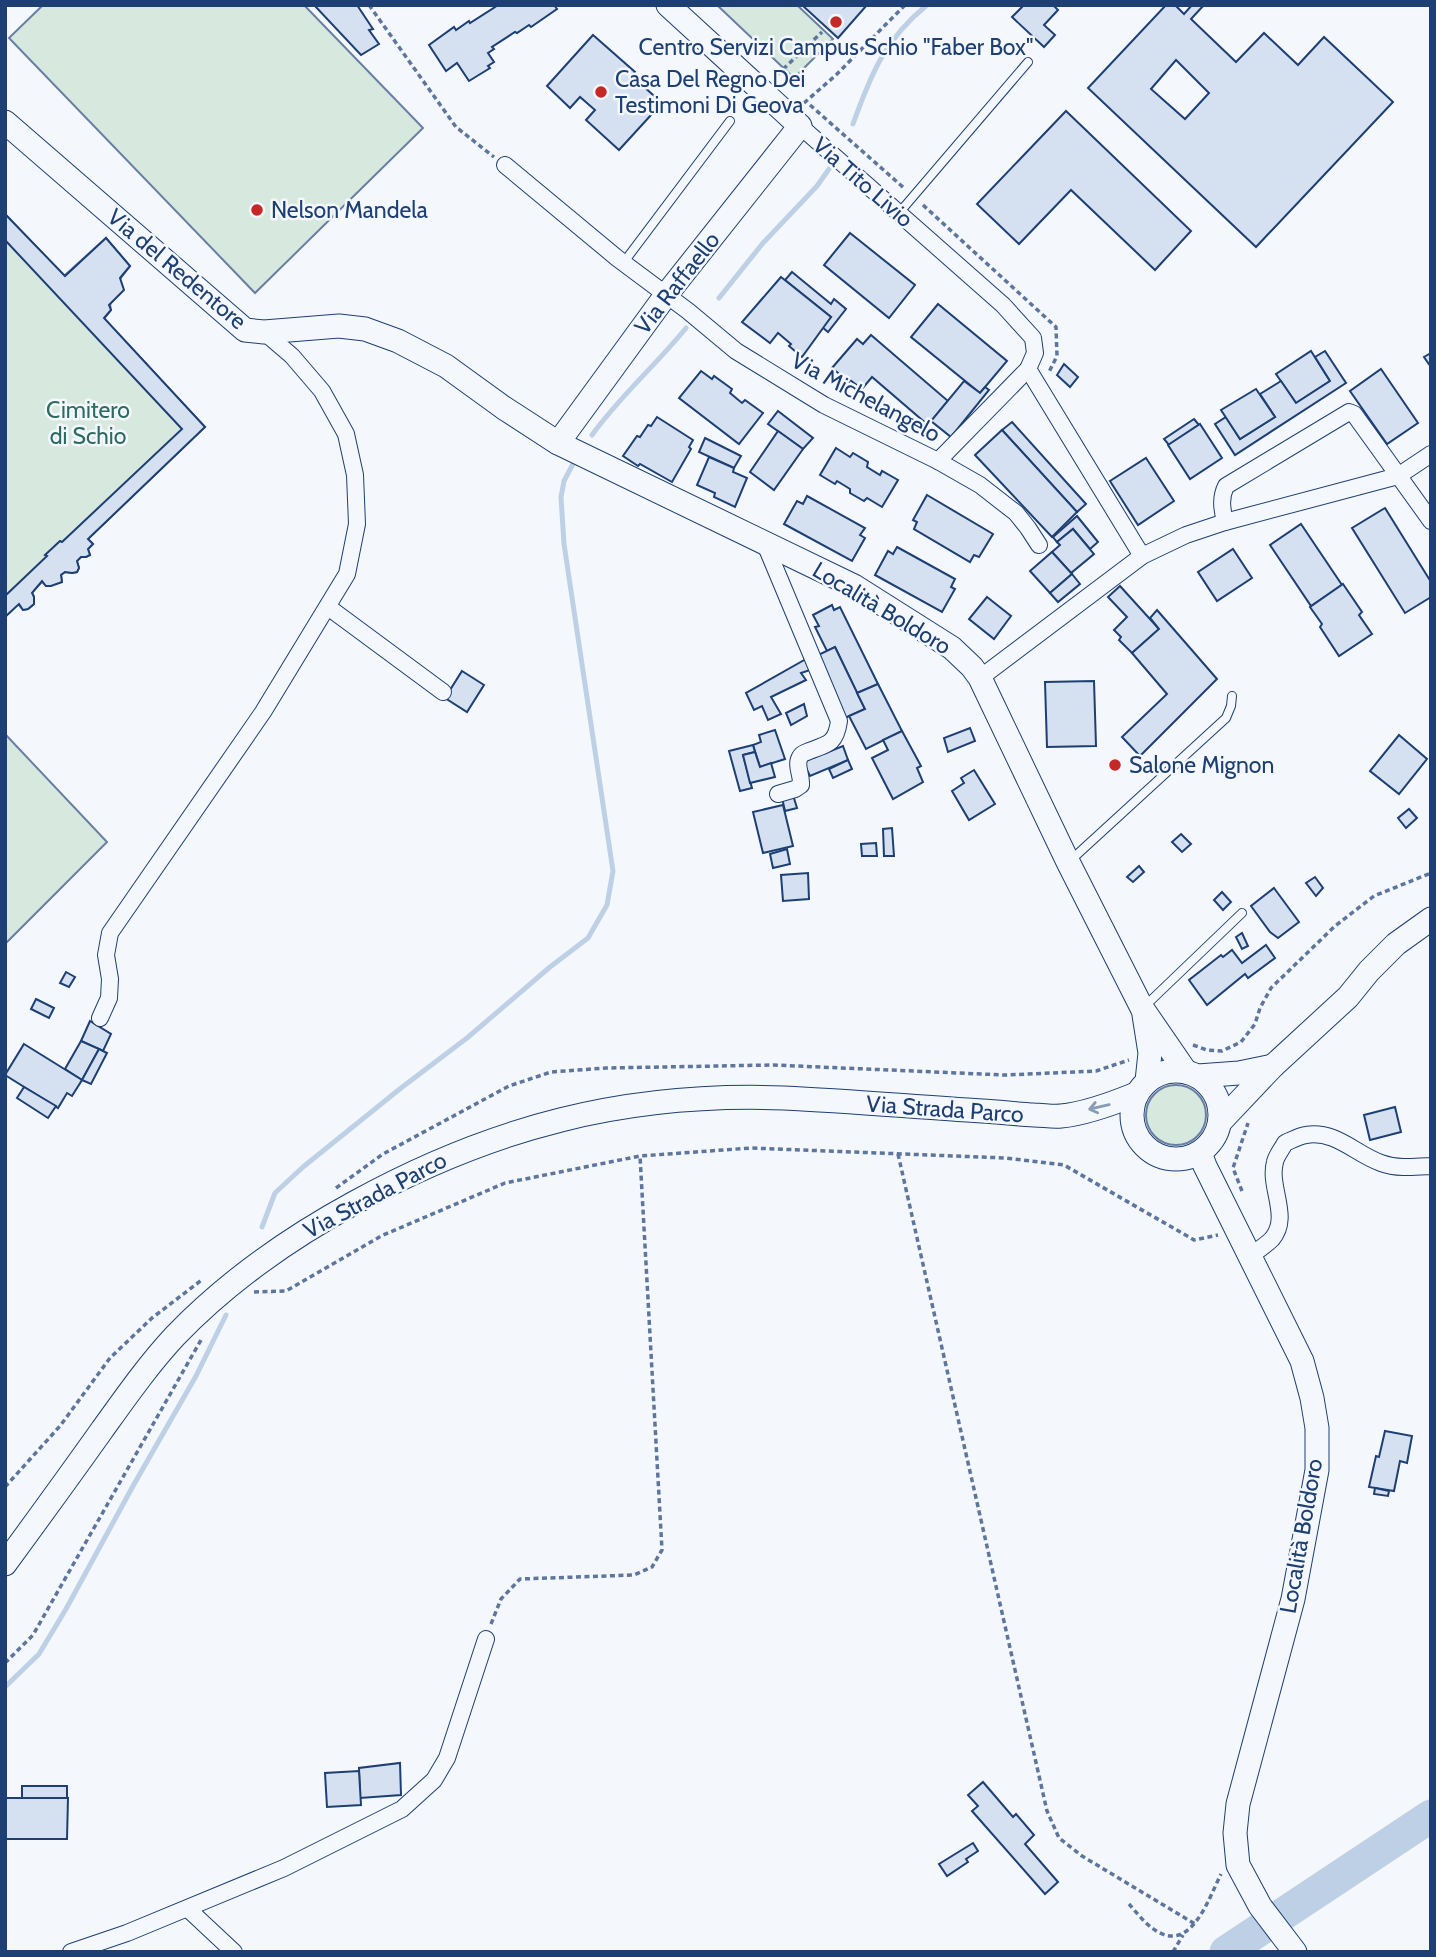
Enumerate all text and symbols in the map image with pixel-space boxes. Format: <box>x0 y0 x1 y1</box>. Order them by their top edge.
marker: Centro Servizi Campus Schio "Faber Box" <box>828 14 844 30</box>
place label: Centro Servizi Campus Schio "Faber Box" <box>639 33 1033 61</box>
place label: Casa Del Regno Dei Testimoni Di Geova <box>615 65 805 119</box>
marker: Casa Del Regno Dei Testimoni Di Geova <box>593 84 609 100</box>
street label: Via Tito Livio <box>807 131 919 233</box>
place label: Nelson Mandela <box>271 196 428 224</box>
marker: Nelson Mandela <box>249 202 265 218</box>
street label: Via del Redentore <box>102 203 252 335</box>
street label: Via Raffaello <box>628 226 726 340</box>
street label: Via Michelangelo <box>787 346 945 448</box>
park label: Cimitero di Schio <box>46 396 130 450</box>
street label: Località Boldoro <box>808 556 956 660</box>
place label: Salone Mignon <box>1129 751 1274 779</box>
marker: Salone Mignon <box>1107 757 1123 773</box>
street label: Via Strada Parco <box>865 1090 1025 1128</box>
one-way arrow <box>1088 1101 1111 1114</box>
street label: Via Strada Parco <box>299 1146 451 1244</box>
street label: Località Boldoro <box>1274 1457 1328 1615</box>

